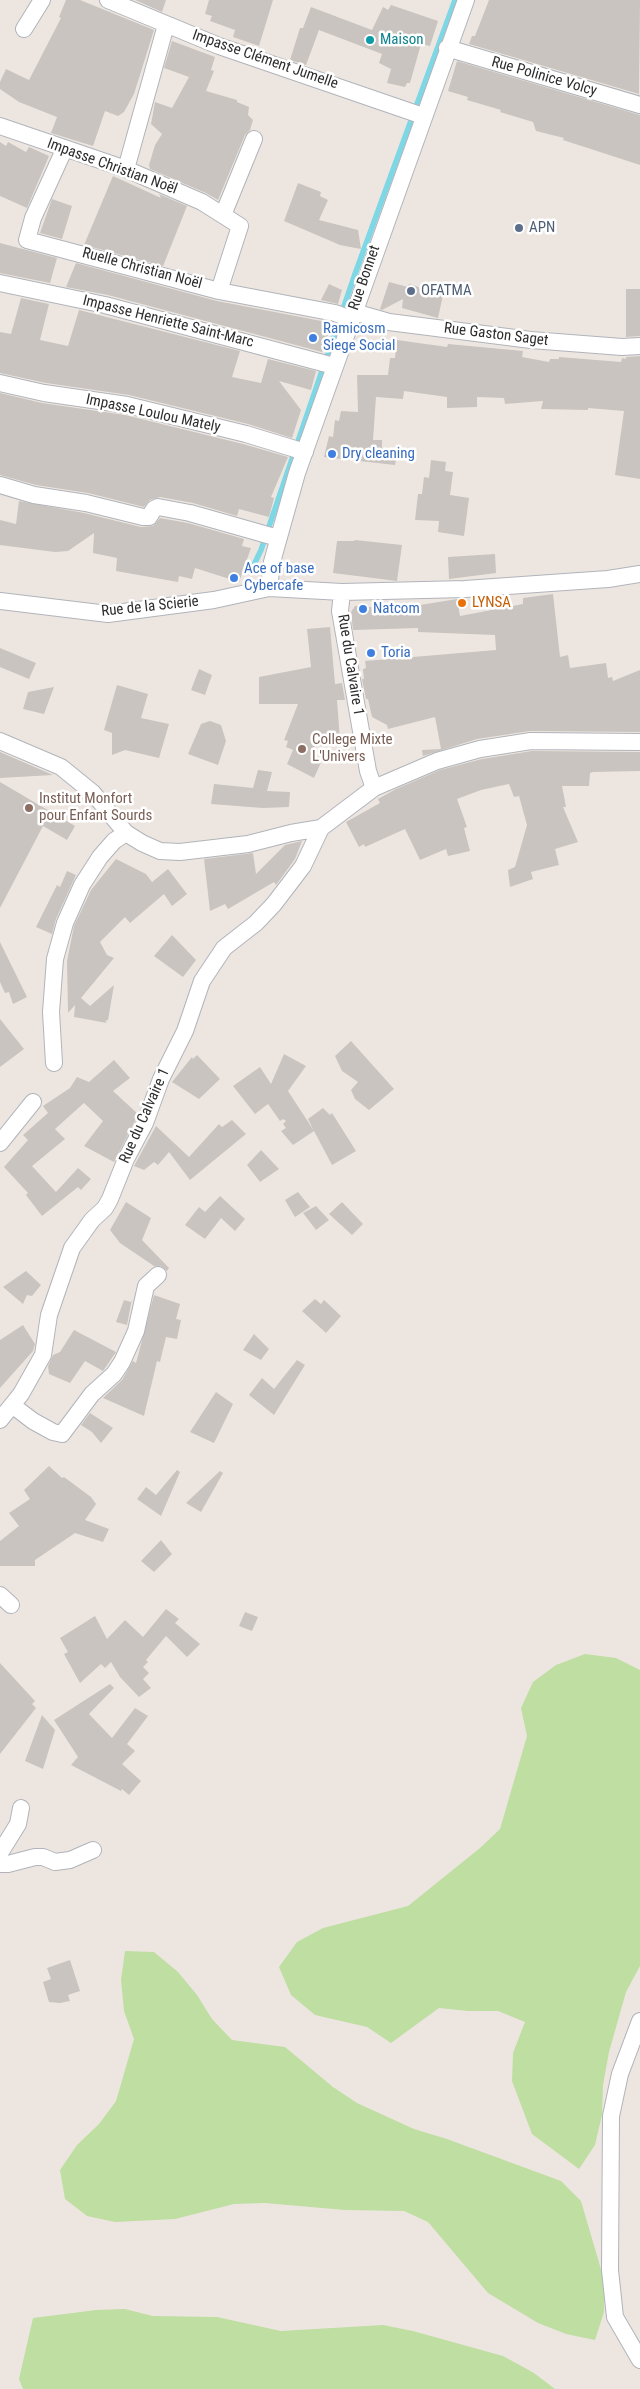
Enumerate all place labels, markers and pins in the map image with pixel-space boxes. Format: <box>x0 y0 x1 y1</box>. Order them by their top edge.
place label: Maison <box>380 31 424 49</box>
marker: Maison <box>364 34 376 46</box>
place label: APN <box>529 219 555 237</box>
marker: APN <box>513 222 525 234</box>
place label: OFATMA <box>421 282 472 300</box>
marker: OFATMA <box>405 285 417 297</box>
place label: Ramicosm Siege Social <box>323 320 395 355</box>
marker: Ramicosm Siege Social <box>307 332 319 344</box>
place label: Dry cleaning <box>342 445 415 463</box>
marker: Dry cleaning <box>326 448 338 460</box>
place label: Ace of base Cybercafe <box>244 560 314 595</box>
marker: Ace of base Cybercafe <box>228 572 240 584</box>
place label: LYNSA <box>472 594 511 612</box>
marker: LYNSA <box>456 597 468 609</box>
place label: Natcom <box>373 600 420 618</box>
marker: Natcom <box>357 603 369 615</box>
place label: Toria <box>381 644 411 662</box>
marker: Toria <box>365 647 377 659</box>
place label: College Mixte L'Univers <box>312 731 393 766</box>
marker: College Mixte L'Univers <box>296 743 308 755</box>
place label: Institut Monfort pour Enfant Sourds <box>39 790 152 825</box>
marker: Institut Monfort pour Enfant Sourds <box>23 802 35 814</box>

